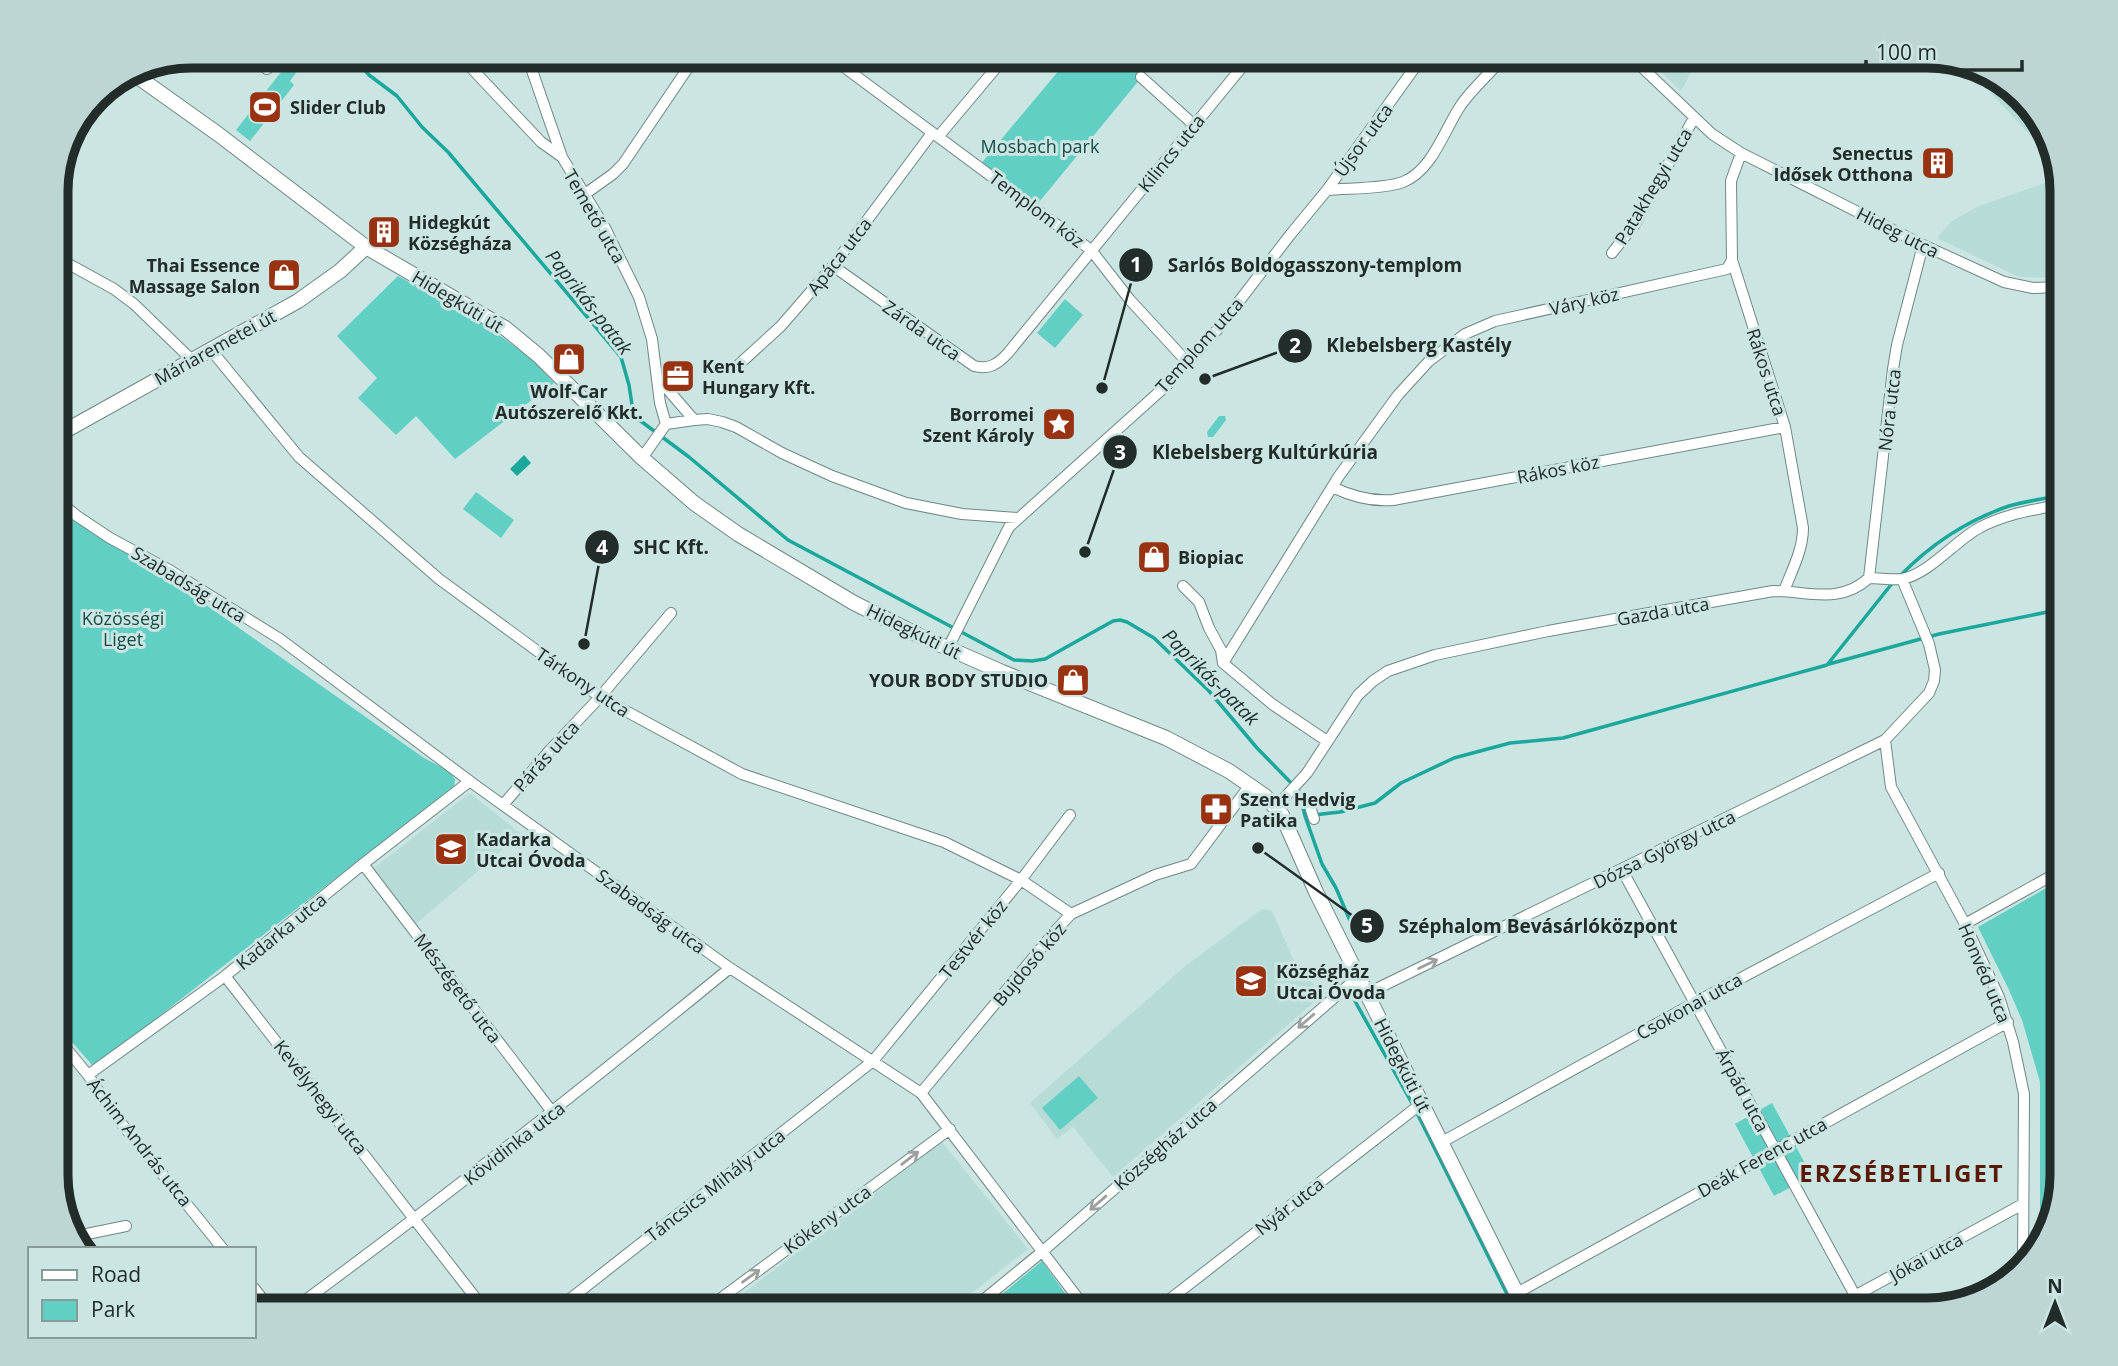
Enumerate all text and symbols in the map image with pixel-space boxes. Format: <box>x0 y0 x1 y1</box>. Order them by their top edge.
scale bar <box>1866 28 2022 72</box>
text: 100 m <box>1876 38 1937 66</box>
sports icon: Slider Club <box>246 88 284 126</box>
place label: Slider Club <box>290 95 386 119</box>
street label: Újsor utca <box>1328 98 1398 182</box>
street label: Kilincs utca <box>1132 109 1210 197</box>
street label: Patakhegyi utca <box>1609 123 1697 249</box>
park label: Mosbach park <box>981 134 1100 158</box>
place label: Senectus Idősek Otthona <box>1773 141 1913 186</box>
building icon: Senectus Idősek Otthona <box>1919 144 1957 182</box>
street label: Temető utca <box>558 165 632 267</box>
street label: Templom köz <box>985 165 1089 253</box>
street label: Hideg utca <box>1853 201 1943 263</box>
place label: Hidegkút Községháza <box>408 210 512 255</box>
street label: Apáca utca <box>801 212 877 300</box>
building icon: Hidegkút Községháza <box>365 213 403 251</box>
water label: Paprikás-patak <box>540 244 639 361</box>
callout: Sarlós Boldogasszony-templom <box>1119 245 1476 285</box>
text: 1 <box>1130 250 1142 278</box>
text: Sarlós Boldogasszony-templom <box>1168 252 1462 278</box>
place label: Thai Essence Massage Salon <box>129 253 260 298</box>
shop icon: Thai Essence Massage Salon <box>265 256 303 294</box>
street label: Hidegkúti út <box>408 264 508 338</box>
street label: Váry köz <box>1547 281 1621 321</box>
street label: Templom utca <box>1150 292 1248 398</box>
street label: Zárda utca <box>878 295 966 365</box>
street label: Máriaremetei út <box>150 304 280 390</box>
street label: Rákos utca <box>1742 325 1792 419</box>
callout: Klebelsberg Kastély <box>1278 326 1526 366</box>
text: 2 <box>1289 331 1301 359</box>
text: Klebelsberg Kastély <box>1326 332 1512 358</box>
shop icon: Wolf-Car Autószerelő Kkt. <box>550 340 588 378</box>
place label: Kent Hungary Kft. <box>702 354 815 399</box>
office icon: Kent Hungary Kft. <box>659 357 697 395</box>
street label: Nóra utca <box>1872 368 1906 452</box>
place label: Wolf-Car Autószerelő Kkt. <box>495 379 643 424</box>
place label: Borromei Szent Károly <box>922 402 1035 447</box>
place icon: Borromei Szent Károly <box>1040 405 1078 443</box>
callout: Klebelsberg Kultúrkúria <box>1103 432 1392 472</box>
text: 3 <box>1114 438 1126 466</box>
text: Klebelsberg Kultúrkúria <box>1152 439 1378 465</box>
street label: Rákos köz <box>1515 449 1601 489</box>
callout: SHC Kft. <box>585 527 723 567</box>
text: 4 <box>596 533 608 561</box>
text: SHC Kft. <box>633 534 709 560</box>
shop icon: Biopiac <box>1135 538 1173 576</box>
street label: Szabadság utca <box>127 540 251 628</box>
place label: Biopiac <box>1178 545 1244 569</box>
street label: Gazda utca <box>1615 591 1711 631</box>
street label: Hidegkúti út <box>863 598 965 664</box>
park label: Közösségi Liget <box>82 606 164 651</box>
water label: Paprikás-patak <box>1157 623 1266 732</box>
street label: Tárkony utca <box>531 642 635 722</box>
shop icon: YOUR BODY STUDIO <box>1054 661 1092 699</box>
place label: YOUR BODY STUDIO <box>869 668 1048 692</box>
street label: Párás utca <box>508 715 584 797</box>
place label: Szent Hedvig Patika <box>1240 787 1355 832</box>
pharmacy icon: Szent Hedvig Patika <box>1197 790 1235 828</box>
street label: Dózsa György utca <box>1589 804 1739 894</box>
place label: Kadarka Utcai Óvoda <box>476 827 586 872</box>
school or university icon: Kadarka Utcai Óvoda <box>432 830 470 868</box>
street label: Szabadság utca <box>592 863 710 959</box>
street label: Kadarka utca <box>231 887 331 975</box>
street label: Testvér köz <box>934 895 1012 983</box>
callout: Széphalom Bevásárlóközpont <box>1350 906 1691 946</box>
text: 5 <box>1361 911 1373 939</box>
text: Széphalom Bevásárlóközpont <box>1399 913 1677 939</box>
street label: Bujdosó köz <box>987 917 1071 1011</box>
street label: Honvéd utca <box>1953 920 2017 1026</box>
street label: Mészégető utca <box>409 928 507 1048</box>
one-way arrow <box>1417 956 1438 970</box>
place label: Községház Utcai Óvoda <box>1276 959 1386 1004</box>
school or university icon: Községház Utcai Óvoda <box>1232 962 1270 1000</box>
street label: Csokonai utca <box>1632 967 1746 1045</box>
one-way arrow <box>1298 1013 1316 1029</box>
street label: Hidegkúti út <box>1369 1014 1437 1116</box>
street label: Kevélyhegyi utca <box>269 1035 373 1159</box>
street label: Árpád utca <box>1711 1044 1775 1136</box>
street label: Áchim András utca <box>82 1073 198 1211</box>
street label: Községház utca <box>1108 1093 1222 1195</box>
street label: Kövidinka utca <box>458 1096 570 1190</box>
street label: Deák Ferenc utca <box>1693 1111 1831 1203</box>
street label: Táncsics Mihály utca <box>640 1123 790 1247</box>
one-way arrow <box>900 1151 919 1166</box>
district label: ERZSÉBETLIGET <box>1799 1156 2005 1189</box>
street label: Nyár utca <box>1250 1172 1328 1240</box>
street label: Kökény utca <box>779 1179 875 1259</box>
one-way arrow <box>1089 1195 1107 1211</box>
street label: Jókai utca <box>1883 1227 1967 1288</box>
legend <box>28 1247 256 1338</box>
text: Road <box>91 1260 141 1288</box>
north arrow <box>2020 1268 2090 1338</box>
one-way arrow <box>741 1269 760 1283</box>
text: N <box>2047 1273 2063 1299</box>
text: Park <box>91 1295 135 1323</box>

